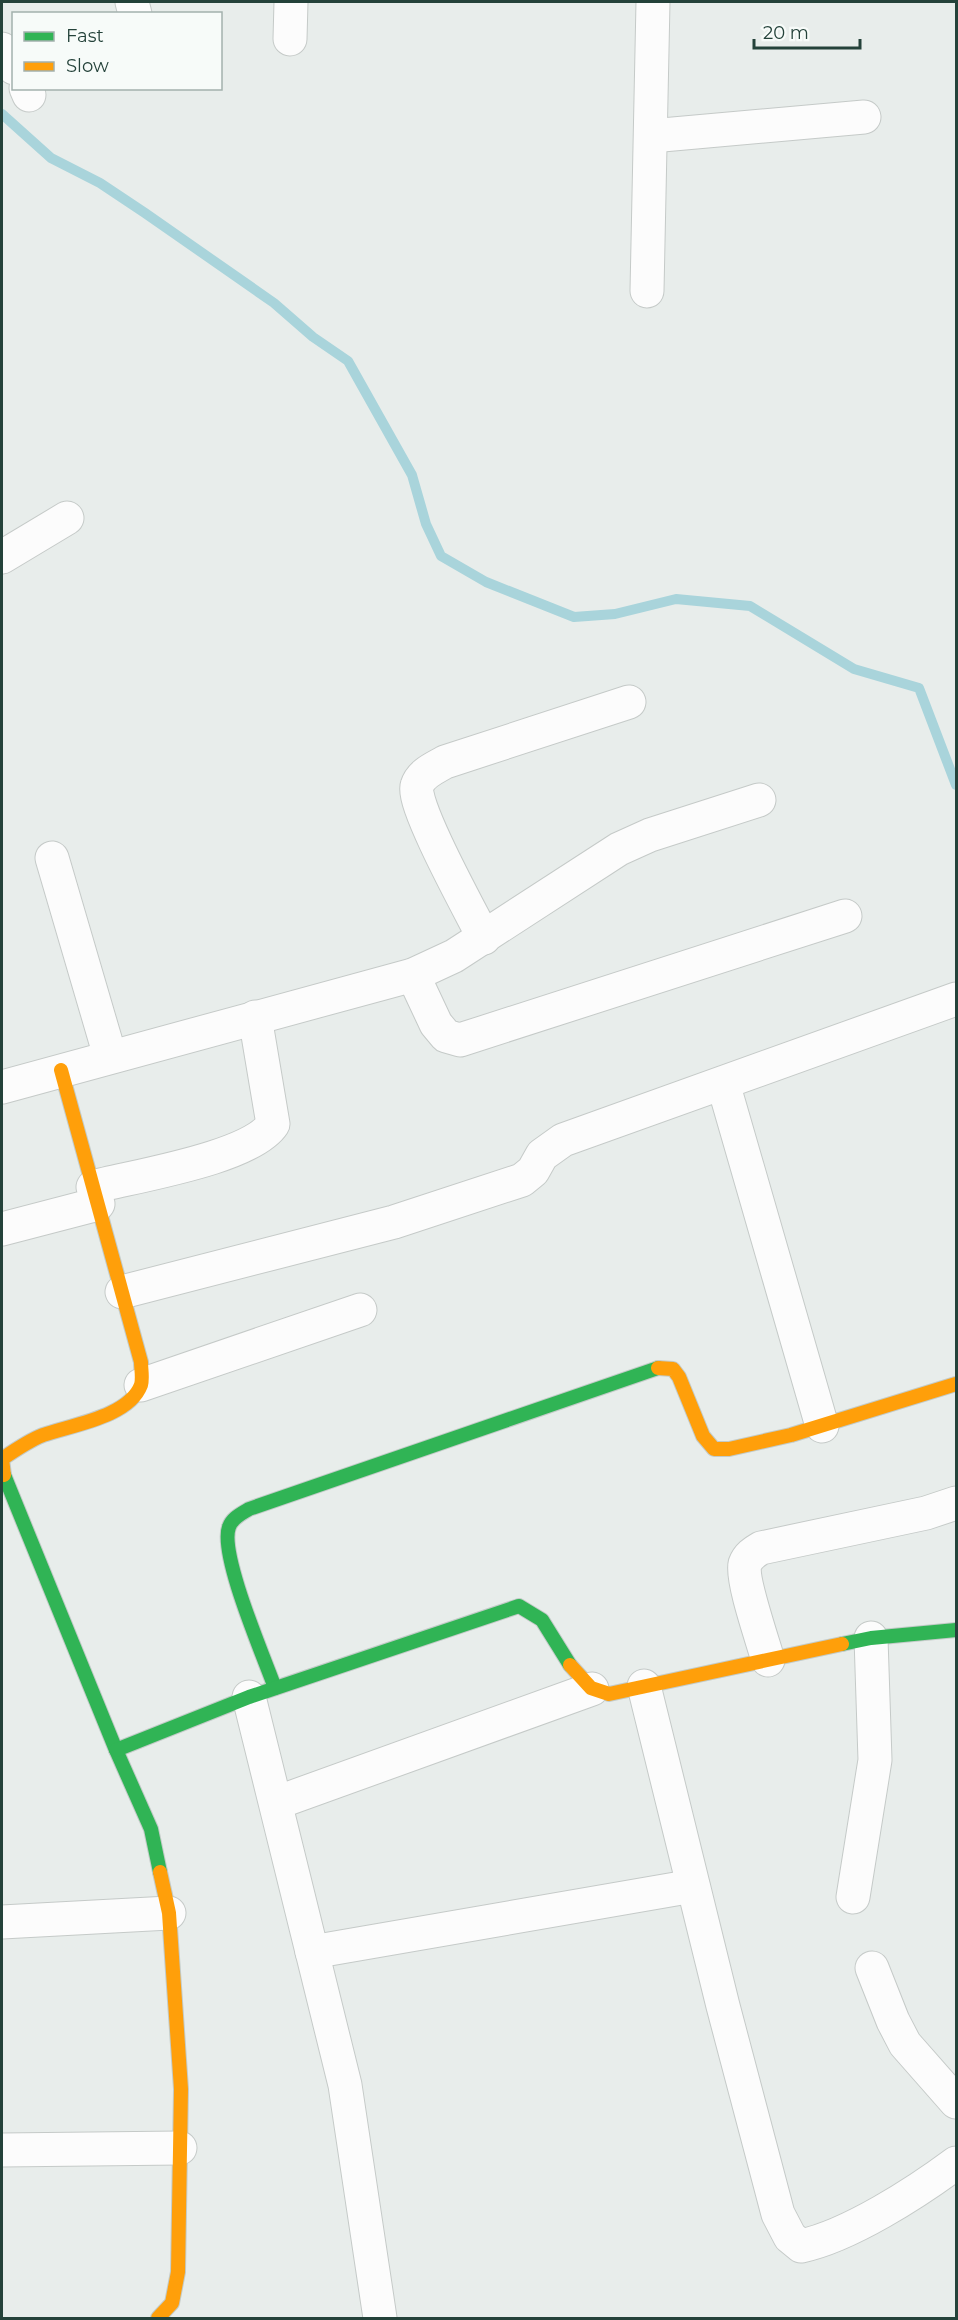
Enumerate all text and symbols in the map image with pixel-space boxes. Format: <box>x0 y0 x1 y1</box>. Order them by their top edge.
legend <box>12 12 222 90</box>
scale bar <box>754 12 860 50</box>
text: 20 m <box>763 22 809 44</box>
text: Fast <box>66 25 104 47</box>
text: Slow <box>66 55 109 77</box>

